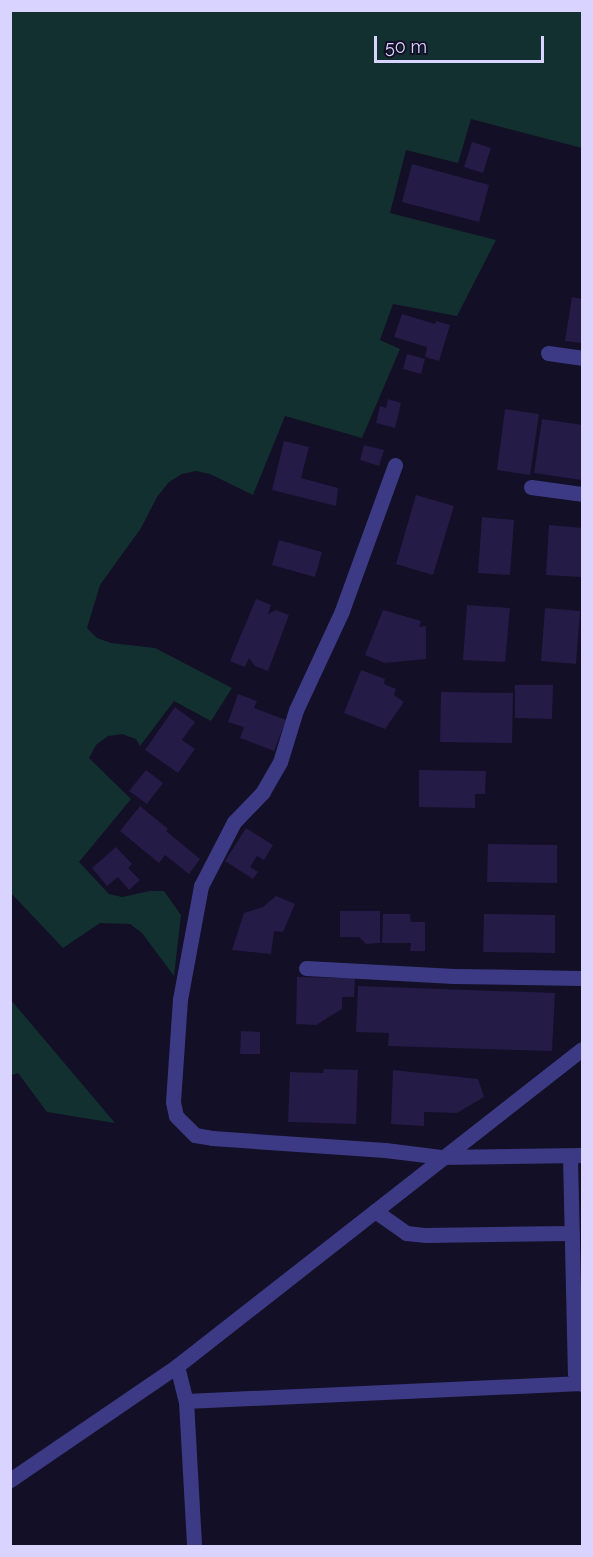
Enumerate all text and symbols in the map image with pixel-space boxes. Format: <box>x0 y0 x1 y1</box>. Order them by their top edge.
scale bar <box>377 24 546 62</box>
text: 50 m <box>385 36 427 57</box>

